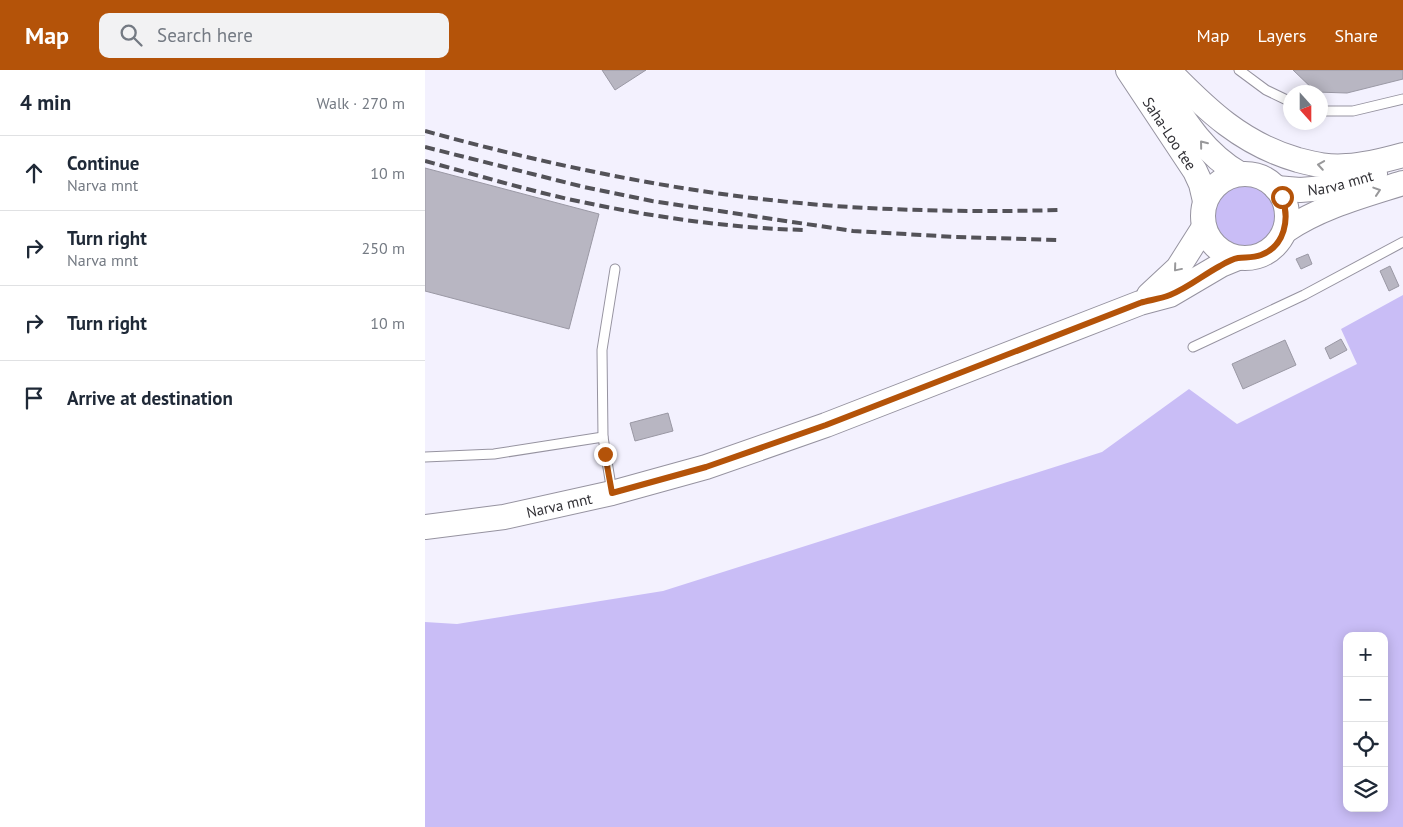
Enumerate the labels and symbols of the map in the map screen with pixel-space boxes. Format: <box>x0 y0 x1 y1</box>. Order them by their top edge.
north arrow <box>1283 85 1328 130</box>
street label: Saha-Loo tee <box>1139 93 1201 173</box>
one-way arrow <box>1200 141 1208 150</box>
one-way arrow <box>1316 160 1325 170</box>
street label: Narva mnt <box>1307 166 1375 199</box>
route start <box>1271 186 1294 209</box>
one-way arrow <box>1373 187 1381 197</box>
one-way arrow <box>1175 262 1183 271</box>
route end <box>594 443 617 466</box>
street label: Narva mnt <box>524 488 594 521</box>

